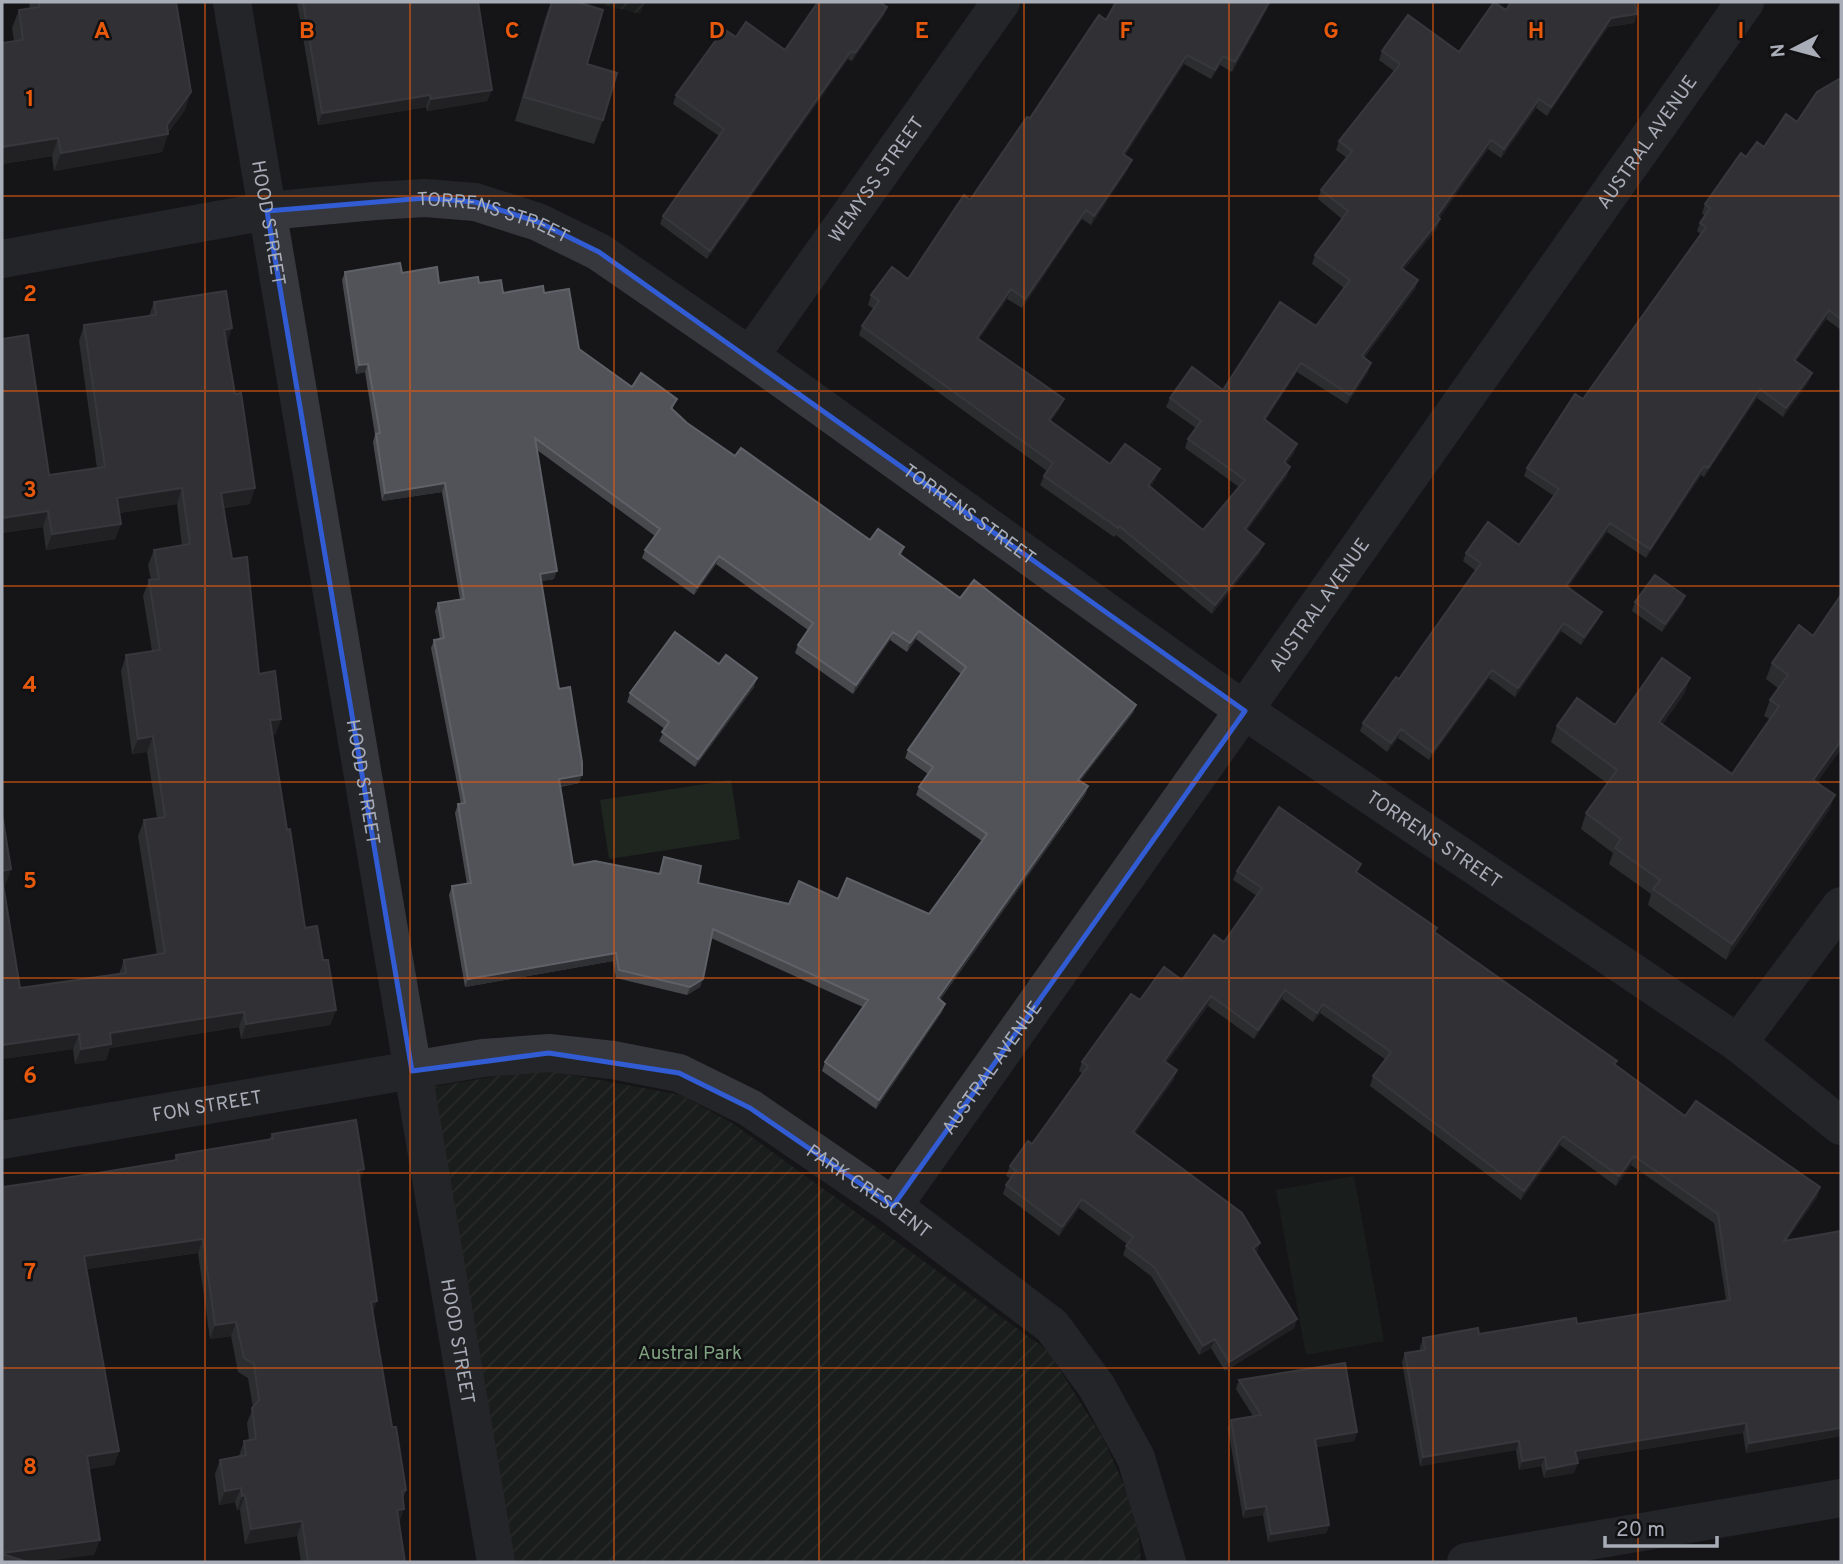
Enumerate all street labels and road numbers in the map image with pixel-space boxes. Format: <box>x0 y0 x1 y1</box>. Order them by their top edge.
street label: AUSTRAL AVENUE <box>1592 71 1703 214</box>
street label: WEMYSS STREET <box>824 112 930 248</box>
street label: HOOD STREET <box>245 159 290 288</box>
street label: TORRENS STREET <box>416 188 573 250</box>
street label: TORRENS STREET <box>897 459 1040 571</box>
street label: AUSTRAL AVENUE <box>1265 534 1376 677</box>
street label: HOOD STREET <box>340 718 384 847</box>
street label: TORRENS STREET <box>1361 786 1506 894</box>
street label: AUSTRAL AVENUE <box>937 997 1048 1140</box>
street label: FON STREET <box>151 1086 264 1128</box>
street label: PARK CRESCENT <box>801 1140 935 1245</box>
street label: HOOD STREET <box>434 1277 479 1406</box>

